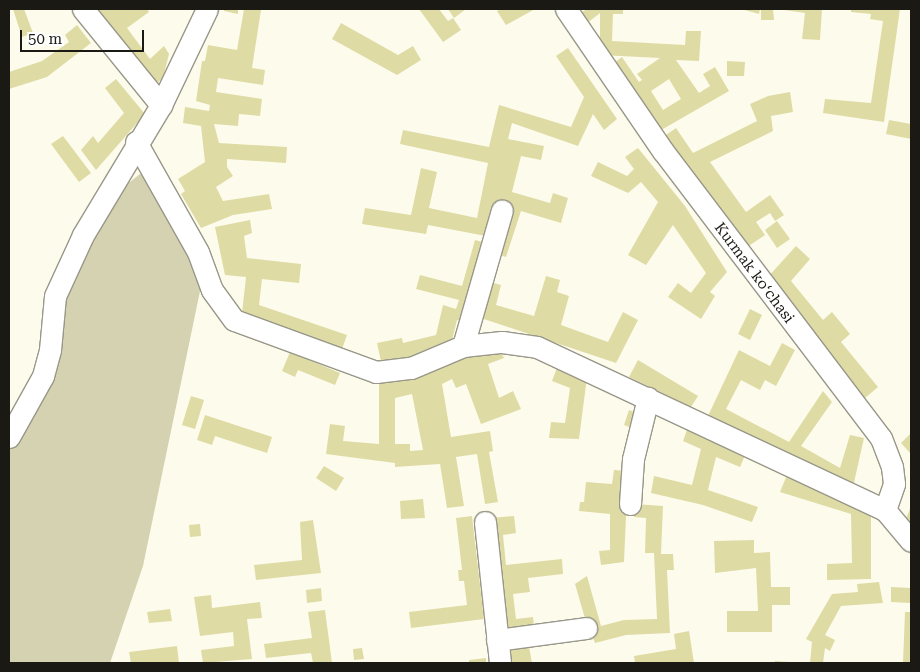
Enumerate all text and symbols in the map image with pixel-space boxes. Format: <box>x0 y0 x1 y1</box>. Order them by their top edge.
scale bar <box>22 20 146 52</box>
text: 50 m <box>28 30 62 48</box>
street label: Kurmak koʻchasi <box>710 219 798 327</box>

